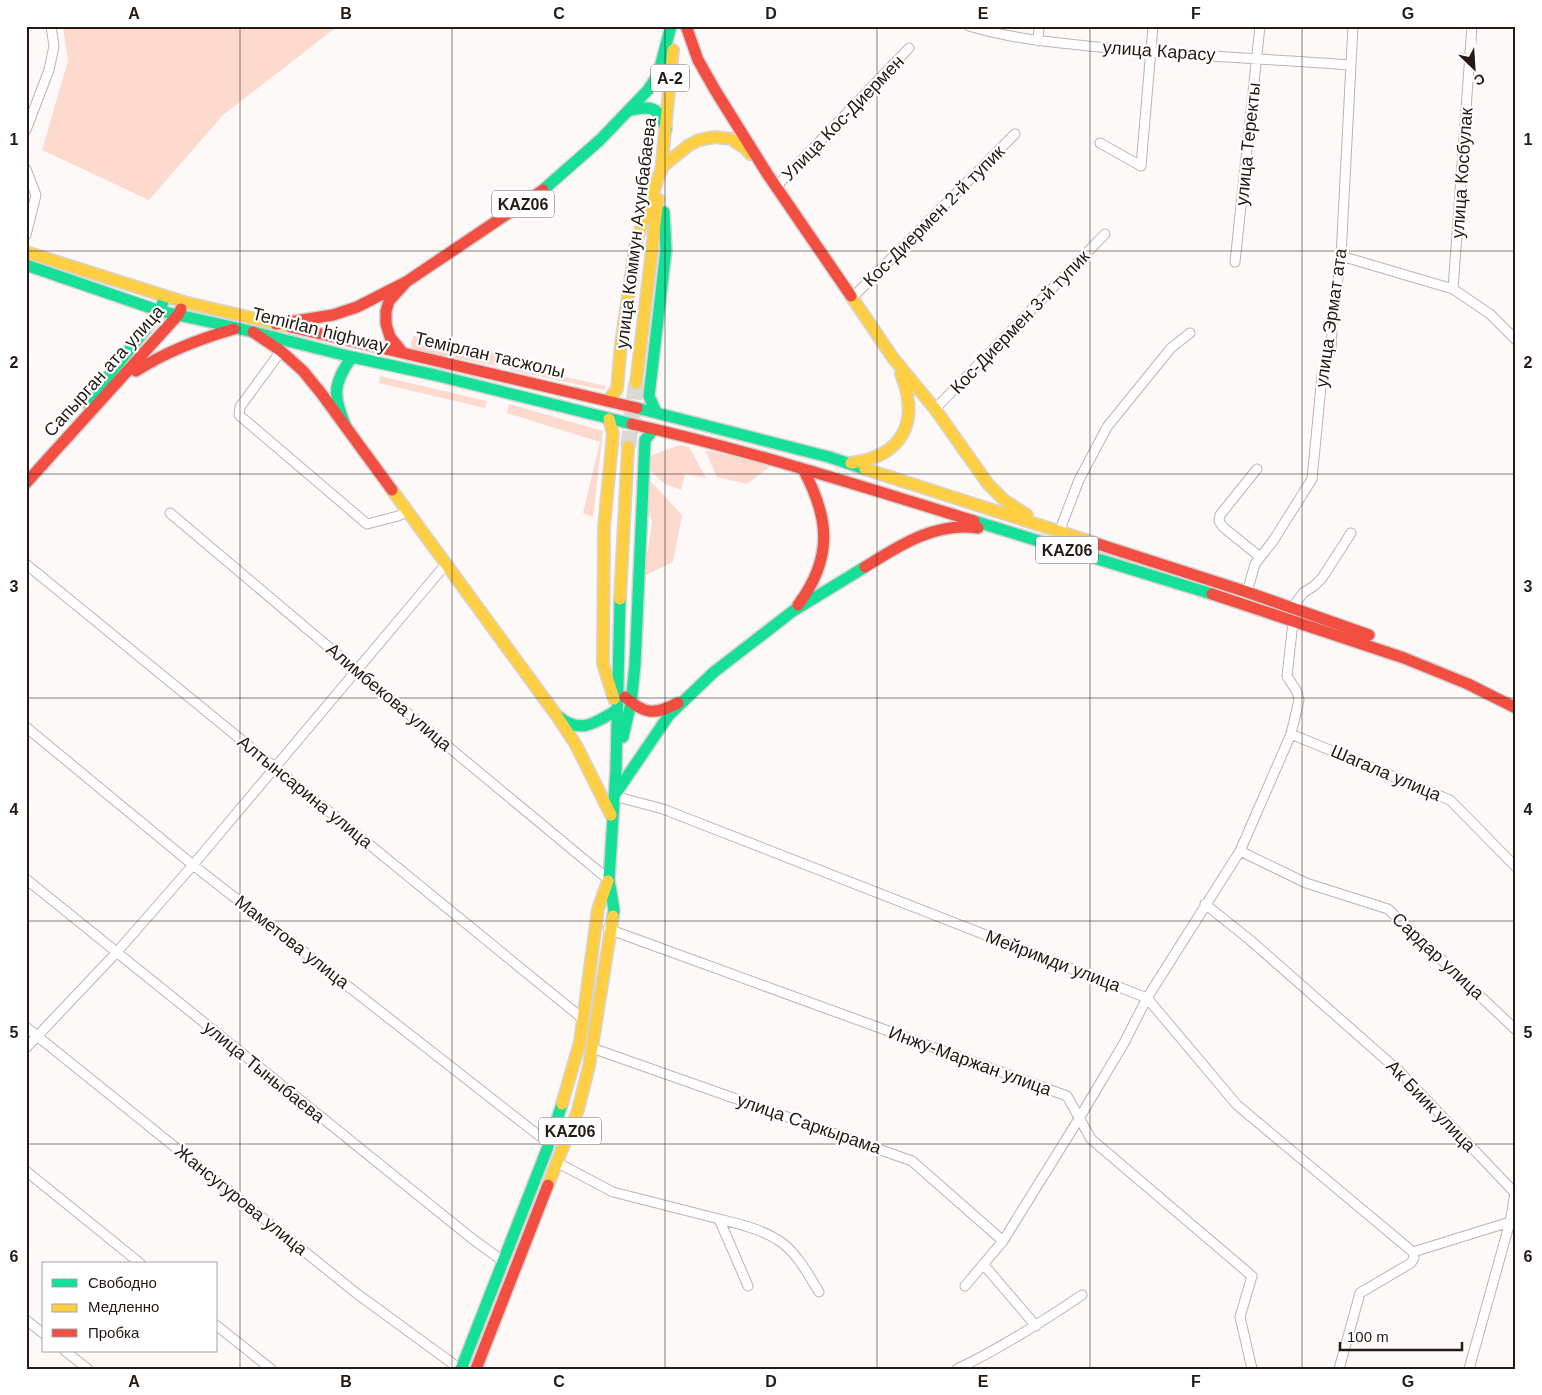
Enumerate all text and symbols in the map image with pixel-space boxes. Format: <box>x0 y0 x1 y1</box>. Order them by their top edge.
text: A <box>128 5 140 22</box>
text: B <box>340 5 352 22</box>
text: C <box>553 5 565 22</box>
text: D <box>765 5 777 22</box>
text: E <box>978 5 989 22</box>
text: F <box>1191 5 1201 22</box>
text: G <box>1402 5 1414 22</box>
street label: улица Карасу <box>1102 37 1216 65</box>
north arrow <box>1450 42 1500 92</box>
street label: Улица Кос-Диермен <box>778 51 908 185</box>
road number: A-2 <box>651 64 689 92</box>
text: С <box>1472 70 1487 89</box>
street label: улица Теректы <box>1232 81 1264 207</box>
street label: улица Косбулак <box>1447 107 1477 239</box>
street label: улица Коммун Ахунбабаева <box>612 115 660 350</box>
text: 1 <box>10 131 19 148</box>
text: 1 <box>1524 131 1533 148</box>
street label: Кос-Диермен 2-й тупик <box>859 141 1009 291</box>
road number: KАZ06 <box>492 190 554 218</box>
street label: Кос-Диермен 3-й тупик <box>946 246 1094 398</box>
street label: улица Эрмат ата <box>1311 246 1351 389</box>
street label: Сапырган ата улица <box>40 301 169 441</box>
street label: Temirlan highway <box>250 303 390 357</box>
street label: Темірлан тасжолы <box>413 328 567 382</box>
text: 2 <box>10 354 19 371</box>
text: 2 <box>1524 354 1533 371</box>
road number: KАZ06 <box>1036 536 1098 564</box>
text: 3 <box>10 578 19 595</box>
text: 3 <box>1524 578 1533 595</box>
street label: Алимбекова улица <box>323 639 456 756</box>
street label: Алтынсарина улица <box>234 732 377 853</box>
street label: Шагала улица <box>1328 741 1445 806</box>
text: 4 <box>10 801 19 818</box>
text: 4 <box>1524 801 1533 818</box>
street label: Маметова улица <box>231 891 354 993</box>
street label: Сардар улица <box>1388 909 1489 1004</box>
street label: Мейримди улица <box>983 926 1124 996</box>
street label: улица Тыныбаева <box>199 1017 329 1128</box>
street label: Инжу-Маржан улица <box>886 1022 1055 1100</box>
text: 5 <box>10 1024 19 1041</box>
text: 5 <box>1524 1024 1533 1041</box>
street label: Ак Биик улица <box>1382 1056 1480 1157</box>
street label: улица Саркырама <box>734 1090 885 1158</box>
road number: KАZ06 <box>539 1118 601 1144</box>
street label: Жансугурова улица <box>171 1141 312 1260</box>
text: 6 <box>10 1248 19 1265</box>
text: 6 <box>1524 1248 1533 1265</box>
legend <box>42 1262 218 1352</box>
text: Свободно <box>88 1274 157 1291</box>
text: Медленно <box>88 1298 159 1315</box>
scale bar <box>1340 1320 1462 1352</box>
text: Пробка <box>88 1324 140 1341</box>
text: 100 m <box>1347 1328 1389 1345</box>
text: A <box>128 1373 140 1390</box>
text: B <box>340 1373 352 1390</box>
text: C <box>553 1373 565 1390</box>
text: D <box>765 1373 777 1390</box>
text: E <box>978 1373 989 1390</box>
text: F <box>1191 1373 1201 1390</box>
text: G <box>1402 1373 1414 1390</box>

